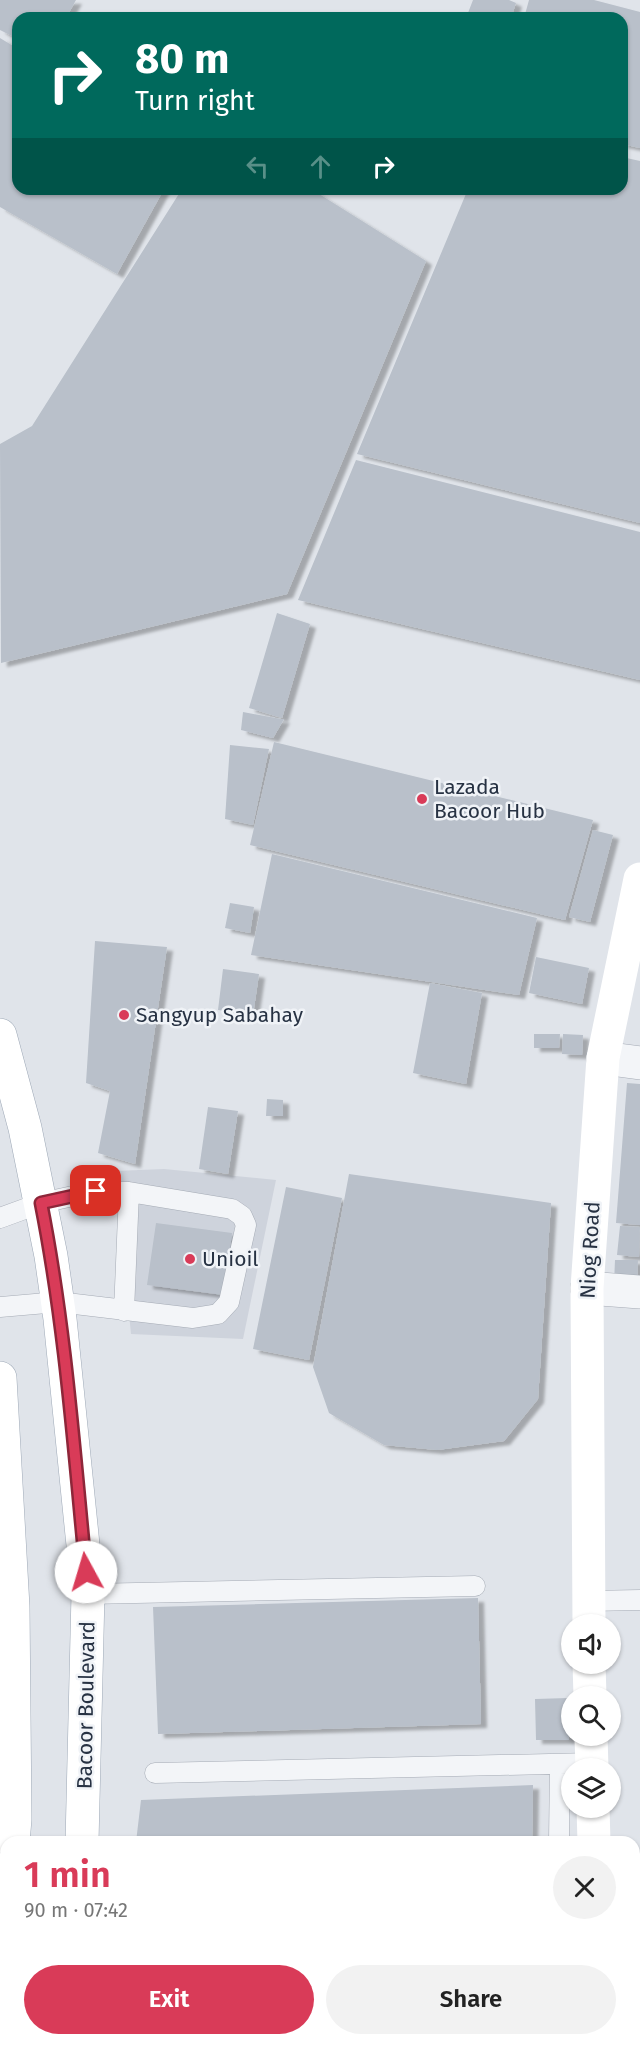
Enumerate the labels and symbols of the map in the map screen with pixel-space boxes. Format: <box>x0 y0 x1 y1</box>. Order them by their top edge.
place label: Lazada Bacoor Hub <box>434 774 545 824</box>
marker: Lazada Bacoor Hub <box>415 792 429 806</box>
place label: Sangyup Sabahay <box>136 1002 304 1028</box>
marker: Sangyup Sabahay <box>117 1008 131 1022</box>
pin <box>70 1165 121 1216</box>
street label: Niog Road <box>574 1201 606 1299</box>
place label: Unioil <box>202 1246 258 1272</box>
marker: Unioil <box>183 1252 197 1266</box>
position arrow <box>54 1540 118 1604</box>
street label: Bacoor Boulevard <box>72 1621 100 1789</box>

